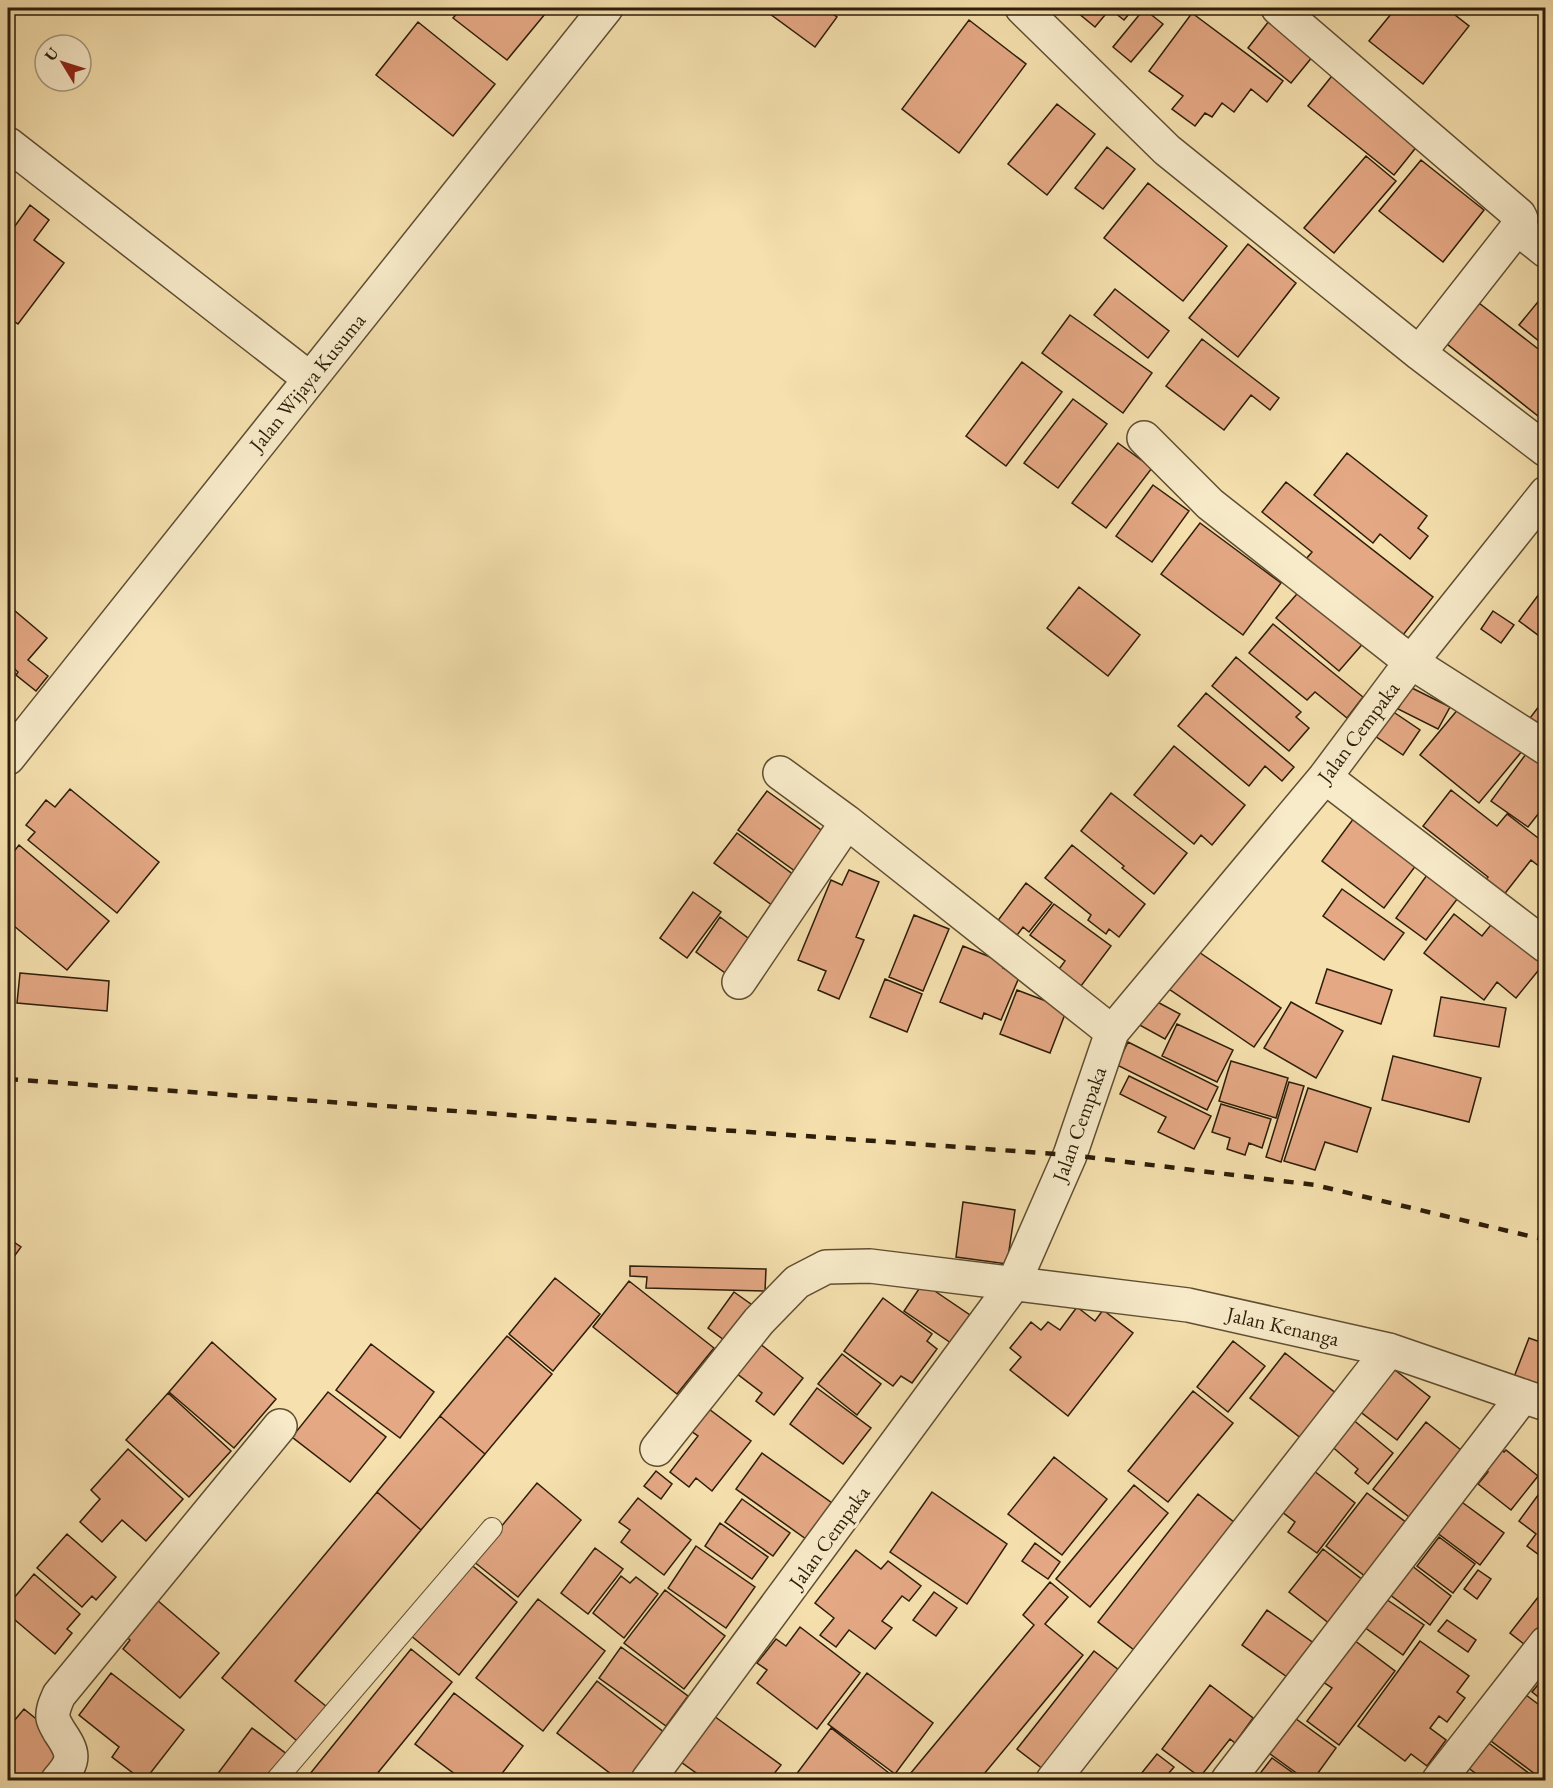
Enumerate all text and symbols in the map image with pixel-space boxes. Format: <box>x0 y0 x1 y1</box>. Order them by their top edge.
north arrow <box>33 33 93 93</box>
text: U <box>40 43 64 65</box>
street label: Jalan Wijaya Kusuma <box>242 307 372 458</box>
street label: Jalan Cempaka <box>1310 675 1405 790</box>
street label: Jalan Cempaka <box>1045 1062 1113 1187</box>
street label: Jalan Kenanga <box>1222 1299 1343 1352</box>
street label: Jalan Cempaka <box>781 1480 876 1595</box>

